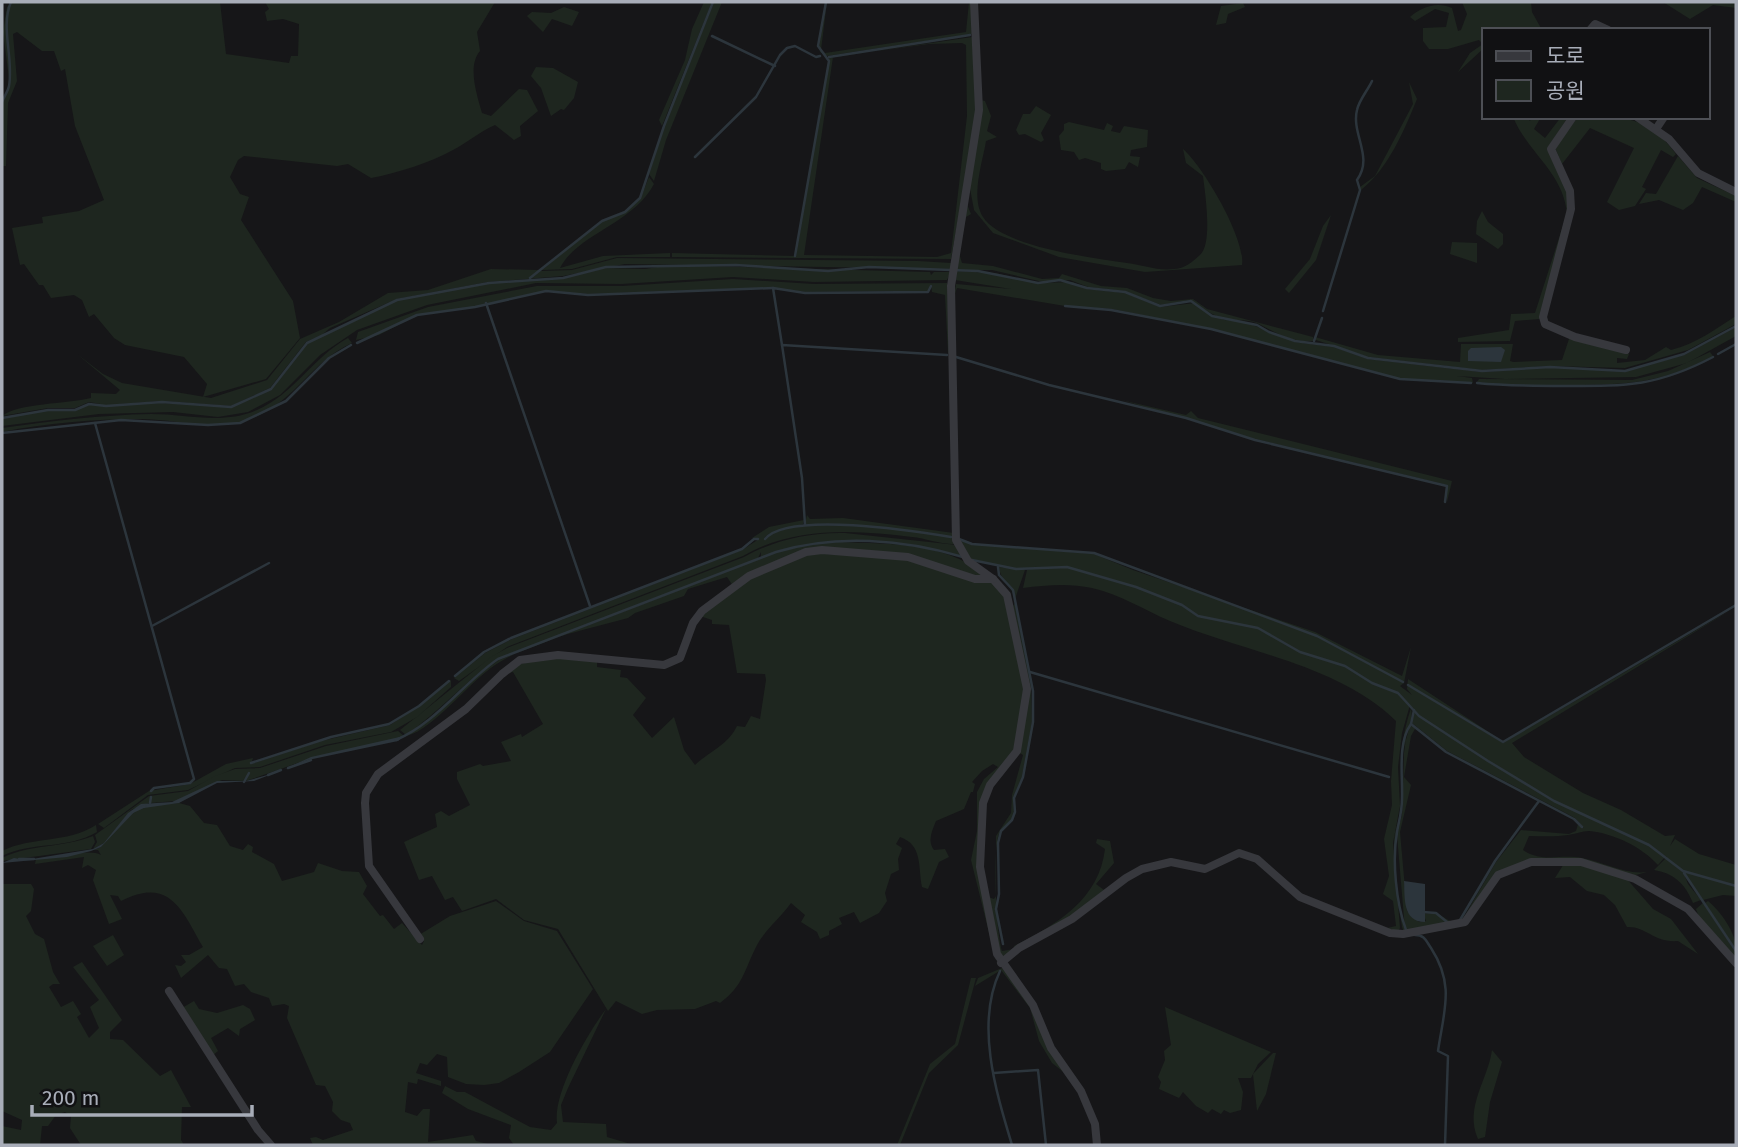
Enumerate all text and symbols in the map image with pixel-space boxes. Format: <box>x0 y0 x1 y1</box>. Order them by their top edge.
legend <box>1482 28 1710 119</box>
text: 도로 <box>1546 43 1585 69</box>
text: 공원 <box>1546 78 1585 104</box>
scale bar <box>32 1074 252 1118</box>
text: 200 m <box>42 1085 99 1111</box>

